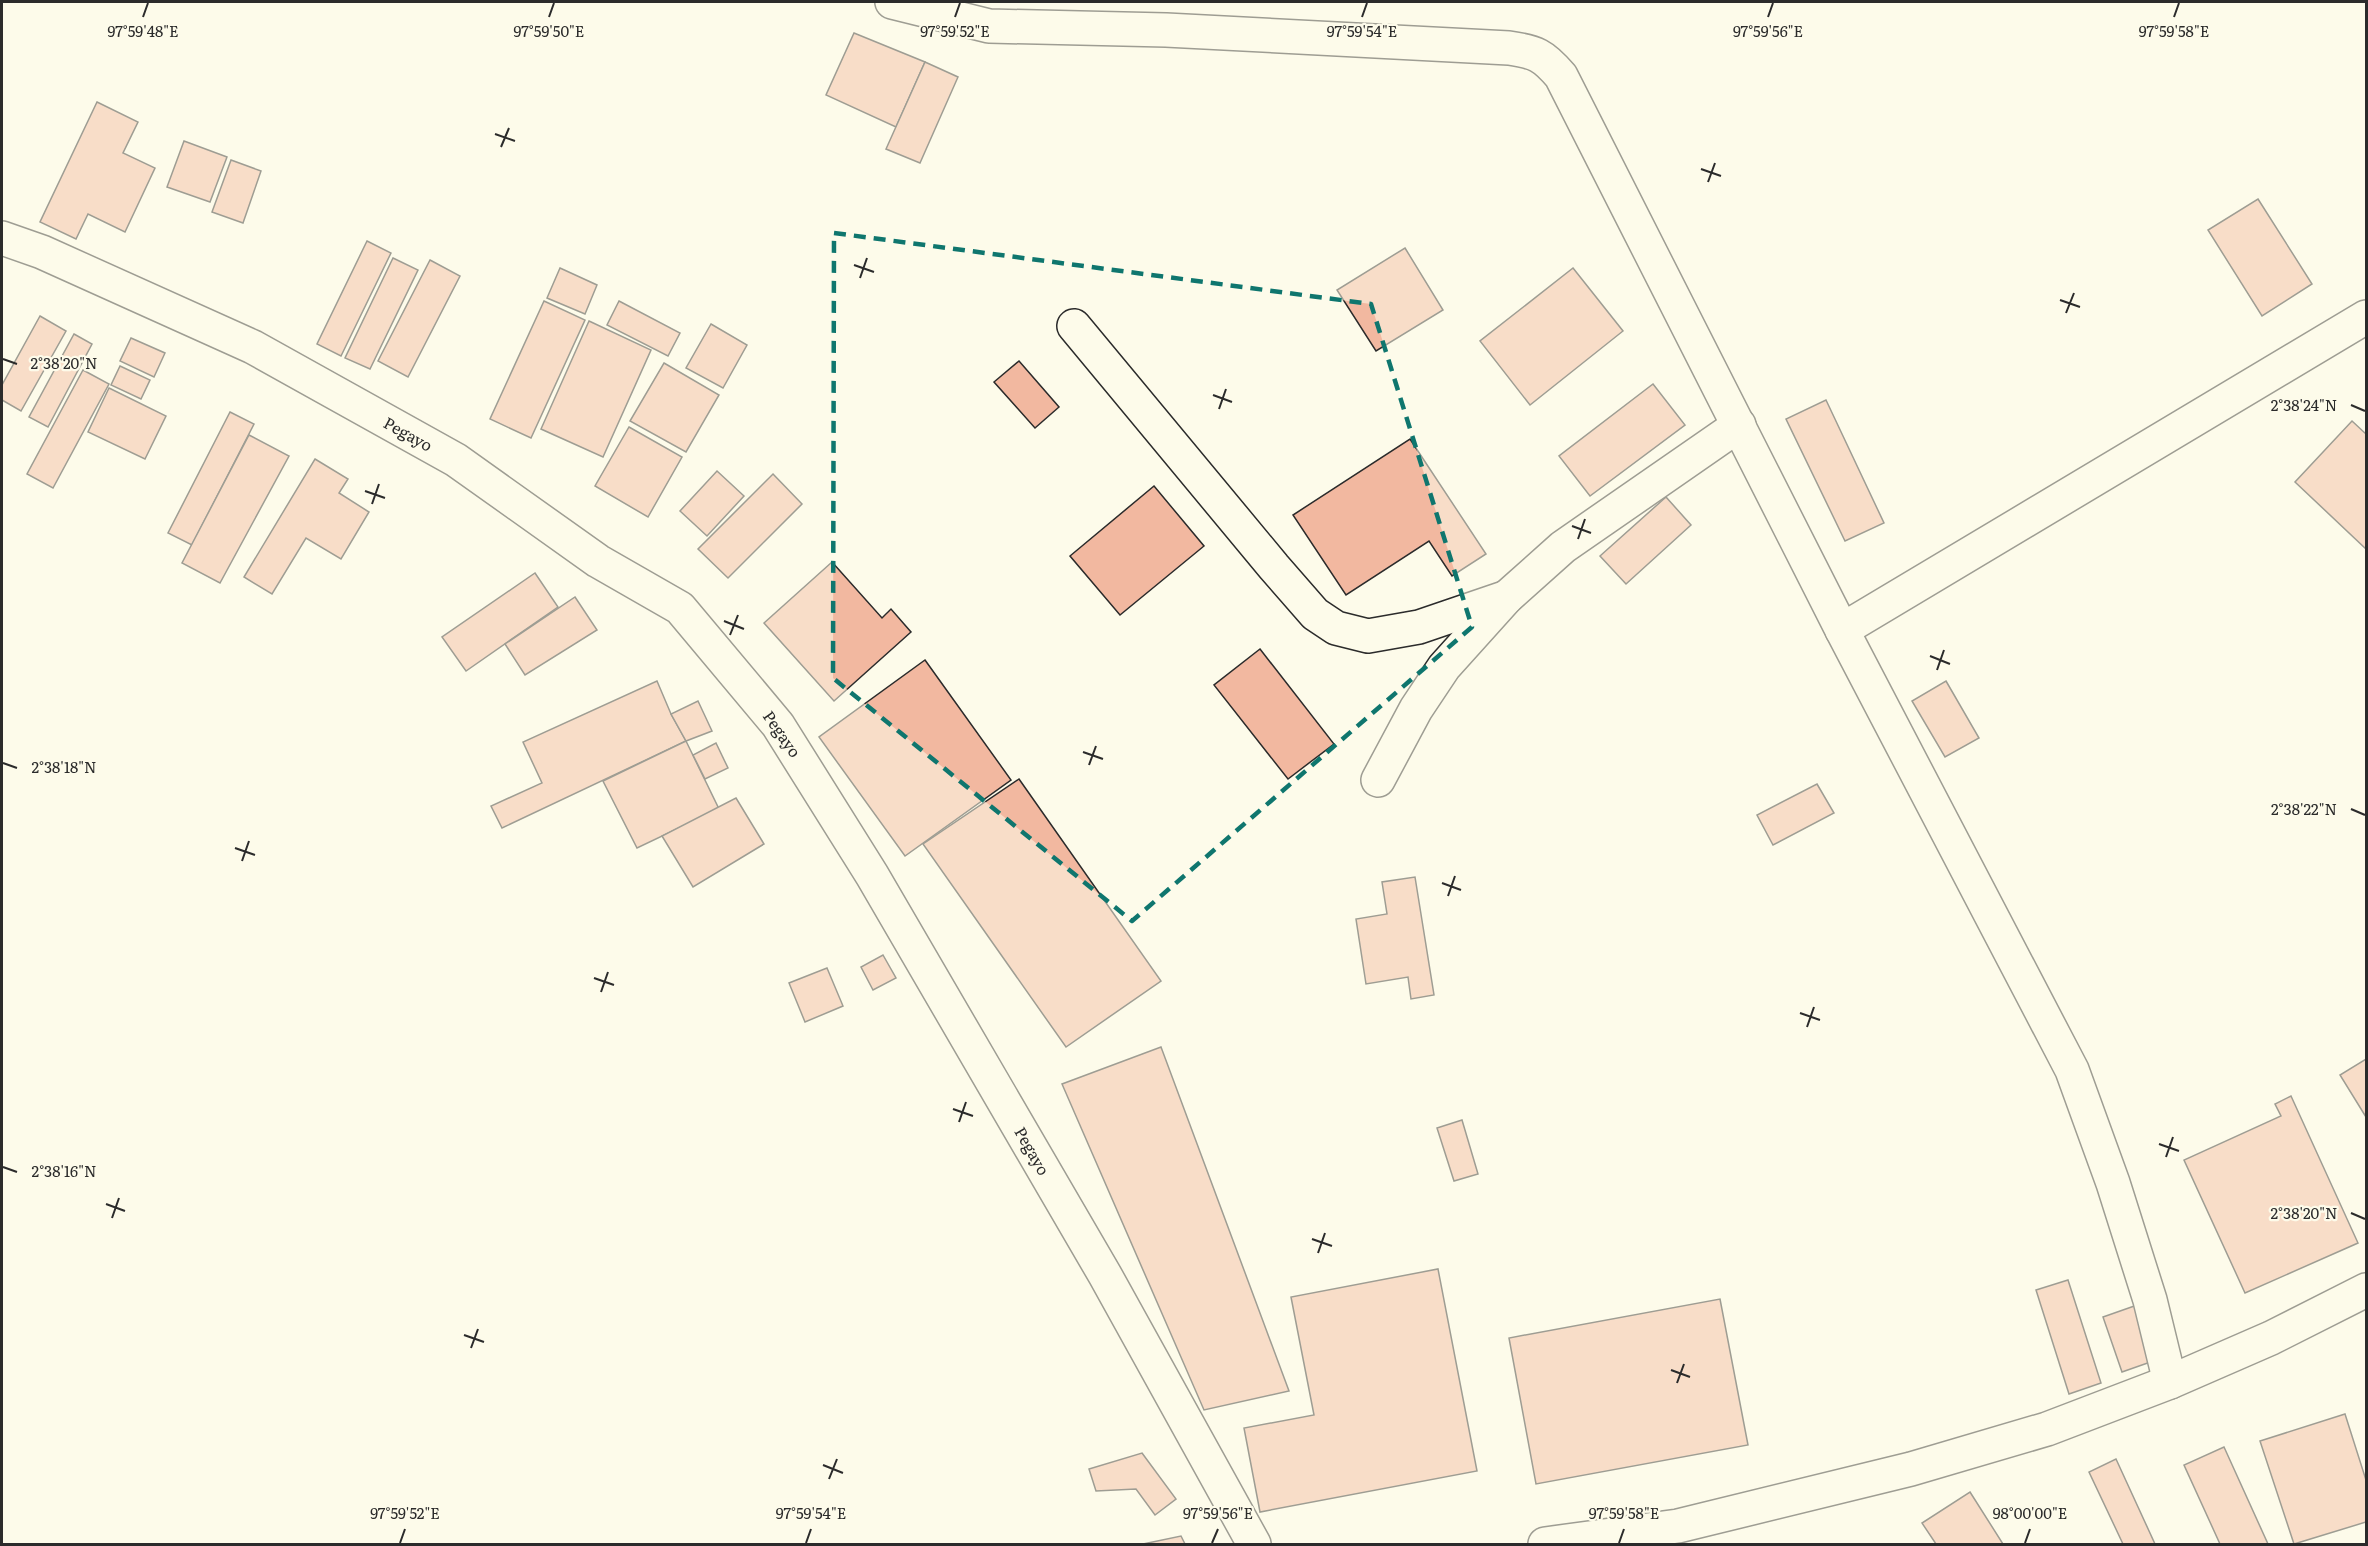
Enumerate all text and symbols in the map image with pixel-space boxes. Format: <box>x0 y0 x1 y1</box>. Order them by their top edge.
text: 97°59'48"E <box>107 19 179 42</box>
text: 97°59'50"E <box>514 19 584 42</box>
text: 97°59'52"E <box>920 19 990 42</box>
text: 97°59'54"E <box>1327 19 1397 42</box>
text: 97°59'56"E <box>1733 19 1803 42</box>
text: 97°59'58"E <box>2139 19 2209 42</box>
text: 2°38'20"N <box>30 351 98 374</box>
text: 2°38'24"N <box>2271 393 2337 416</box>
street label: Pegayo <box>380 410 437 456</box>
street label: Pegayo <box>758 705 808 762</box>
text: 2°38'18"N <box>31 755 97 778</box>
text: 2°38'22"N <box>2271 797 2337 820</box>
street label: Pegayo <box>1009 1122 1056 1179</box>
text: 2°38'16"N <box>32 1159 96 1182</box>
text: 2°38'20"N <box>2270 1201 2338 1224</box>
text: 97°59'52"E <box>370 1501 440 1524</box>
text: 97°59'54"E <box>776 1501 846 1524</box>
text: 97°59'56"E <box>1183 1501 1253 1524</box>
text: 97°59'58"E <box>1589 1501 1659 1524</box>
text: 98°00'00"E <box>1993 1501 2067 1524</box>

